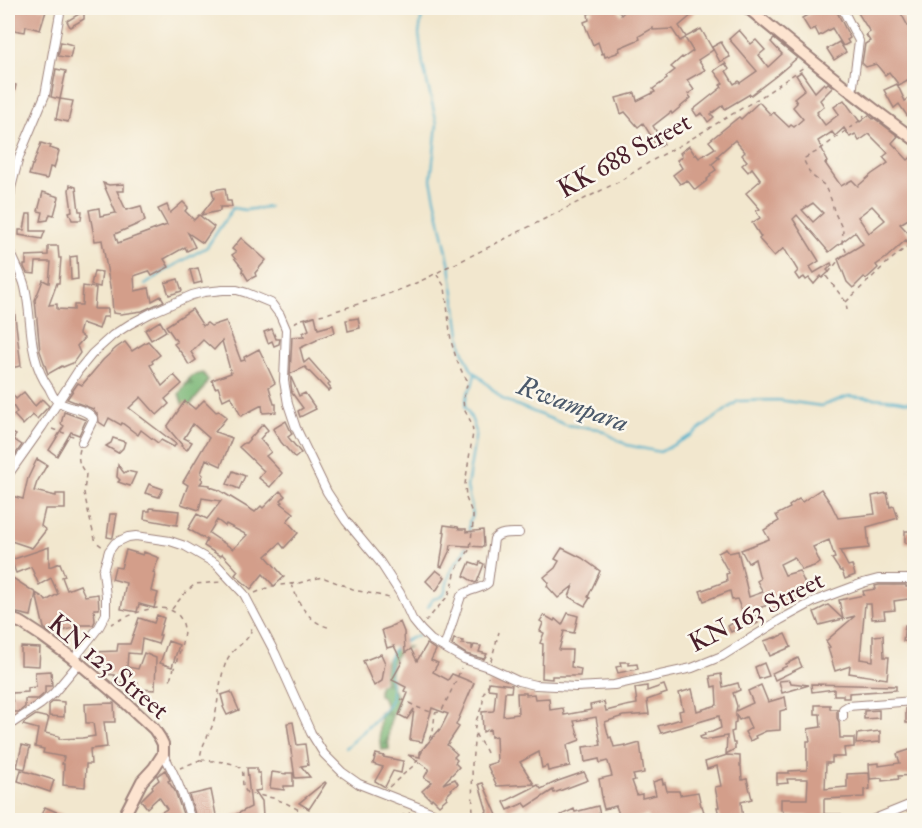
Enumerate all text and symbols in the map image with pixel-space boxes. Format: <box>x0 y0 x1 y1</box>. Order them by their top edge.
street label: KK 688 Street <box>552 106 697 206</box>
water label: Rwampara <box>512 369 633 440</box>
street label: KN 163 Street <box>684 564 829 660</box>
street label: KN 123 Street <box>42 607 175 726</box>

